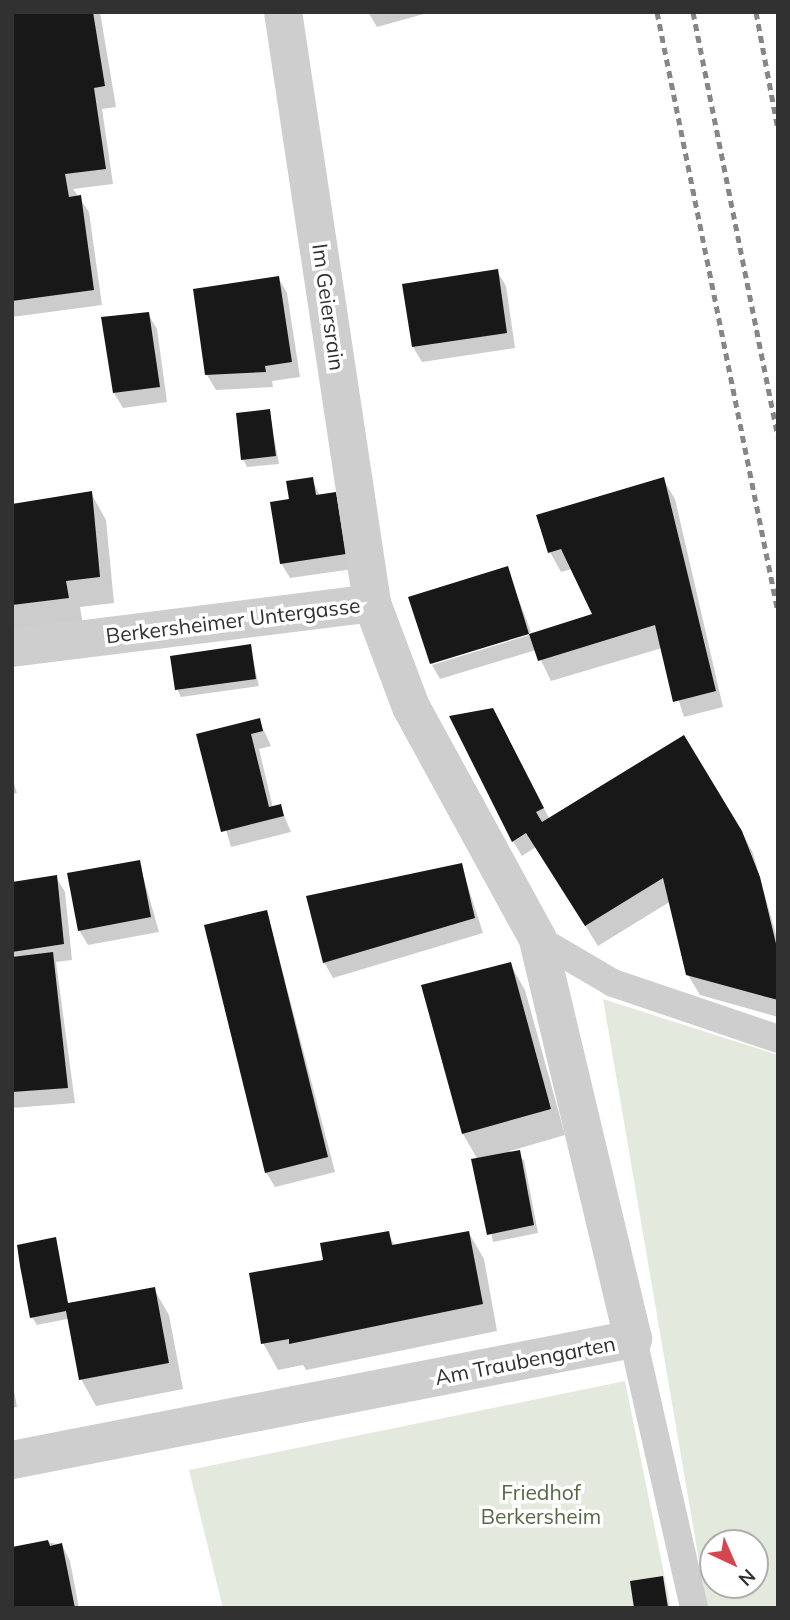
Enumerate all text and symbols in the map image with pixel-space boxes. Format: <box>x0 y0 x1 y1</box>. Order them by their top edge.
street label: Im Geiersrain <box>308 242 350 372</box>
street label: Berkersheimer Untergasse <box>104 592 362 648</box>
street label: Am Traubengarten <box>433 1330 617 1390</box>
park label: Friedhof Berkersheim <box>481 1479 601 1529</box>
north arrow <box>699 1529 769 1599</box>
text: N <box>734 1564 761 1591</box>

